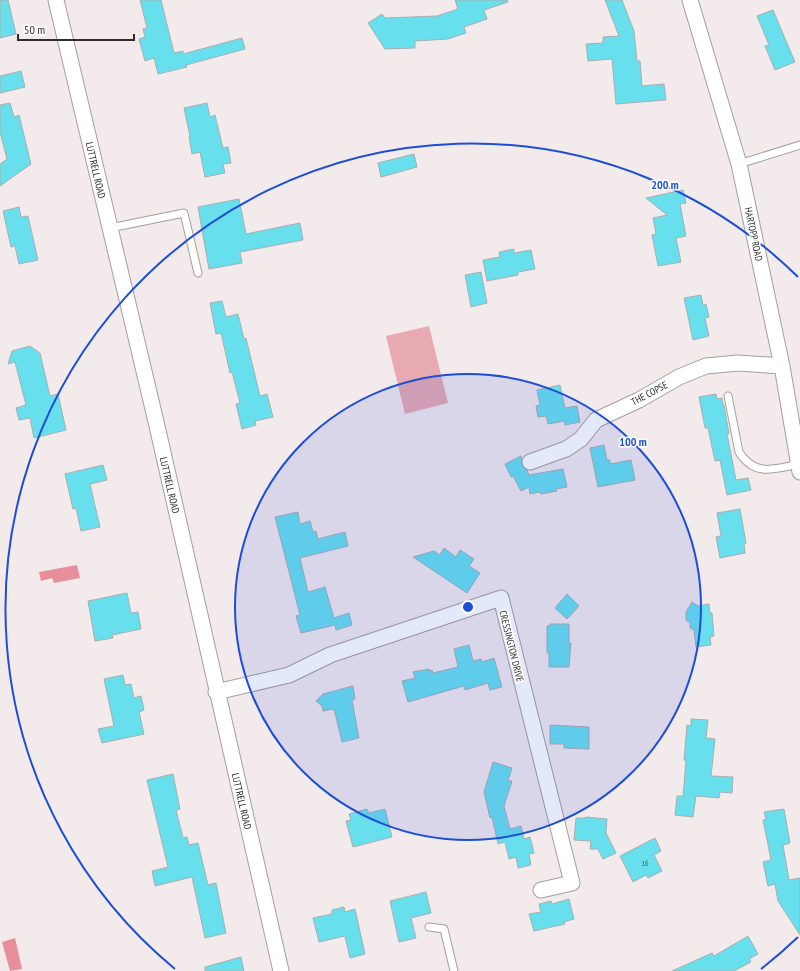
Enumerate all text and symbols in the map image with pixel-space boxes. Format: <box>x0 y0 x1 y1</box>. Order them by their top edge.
scale bar <box>18 16 134 42</box>
text: 50 m <box>24 22 45 37</box>
street label: LUTTRELL ROAD <box>83 141 108 200</box>
text: 200 m <box>651 177 679 192</box>
street label: HARTOPP ROAD <box>741 206 766 262</box>
street label: THE COPSE <box>629 379 670 408</box>
text: 100 m <box>619 434 647 449</box>
street label: LUTTRELL ROAD <box>157 456 182 515</box>
centre of rings <box>461 600 475 614</box>
street label: CRESSINGTON DRIVE <box>496 609 527 683</box>
street label: LUTTRELL ROAD <box>229 772 254 831</box>
house number: 16 <box>641 858 649 868</box>

